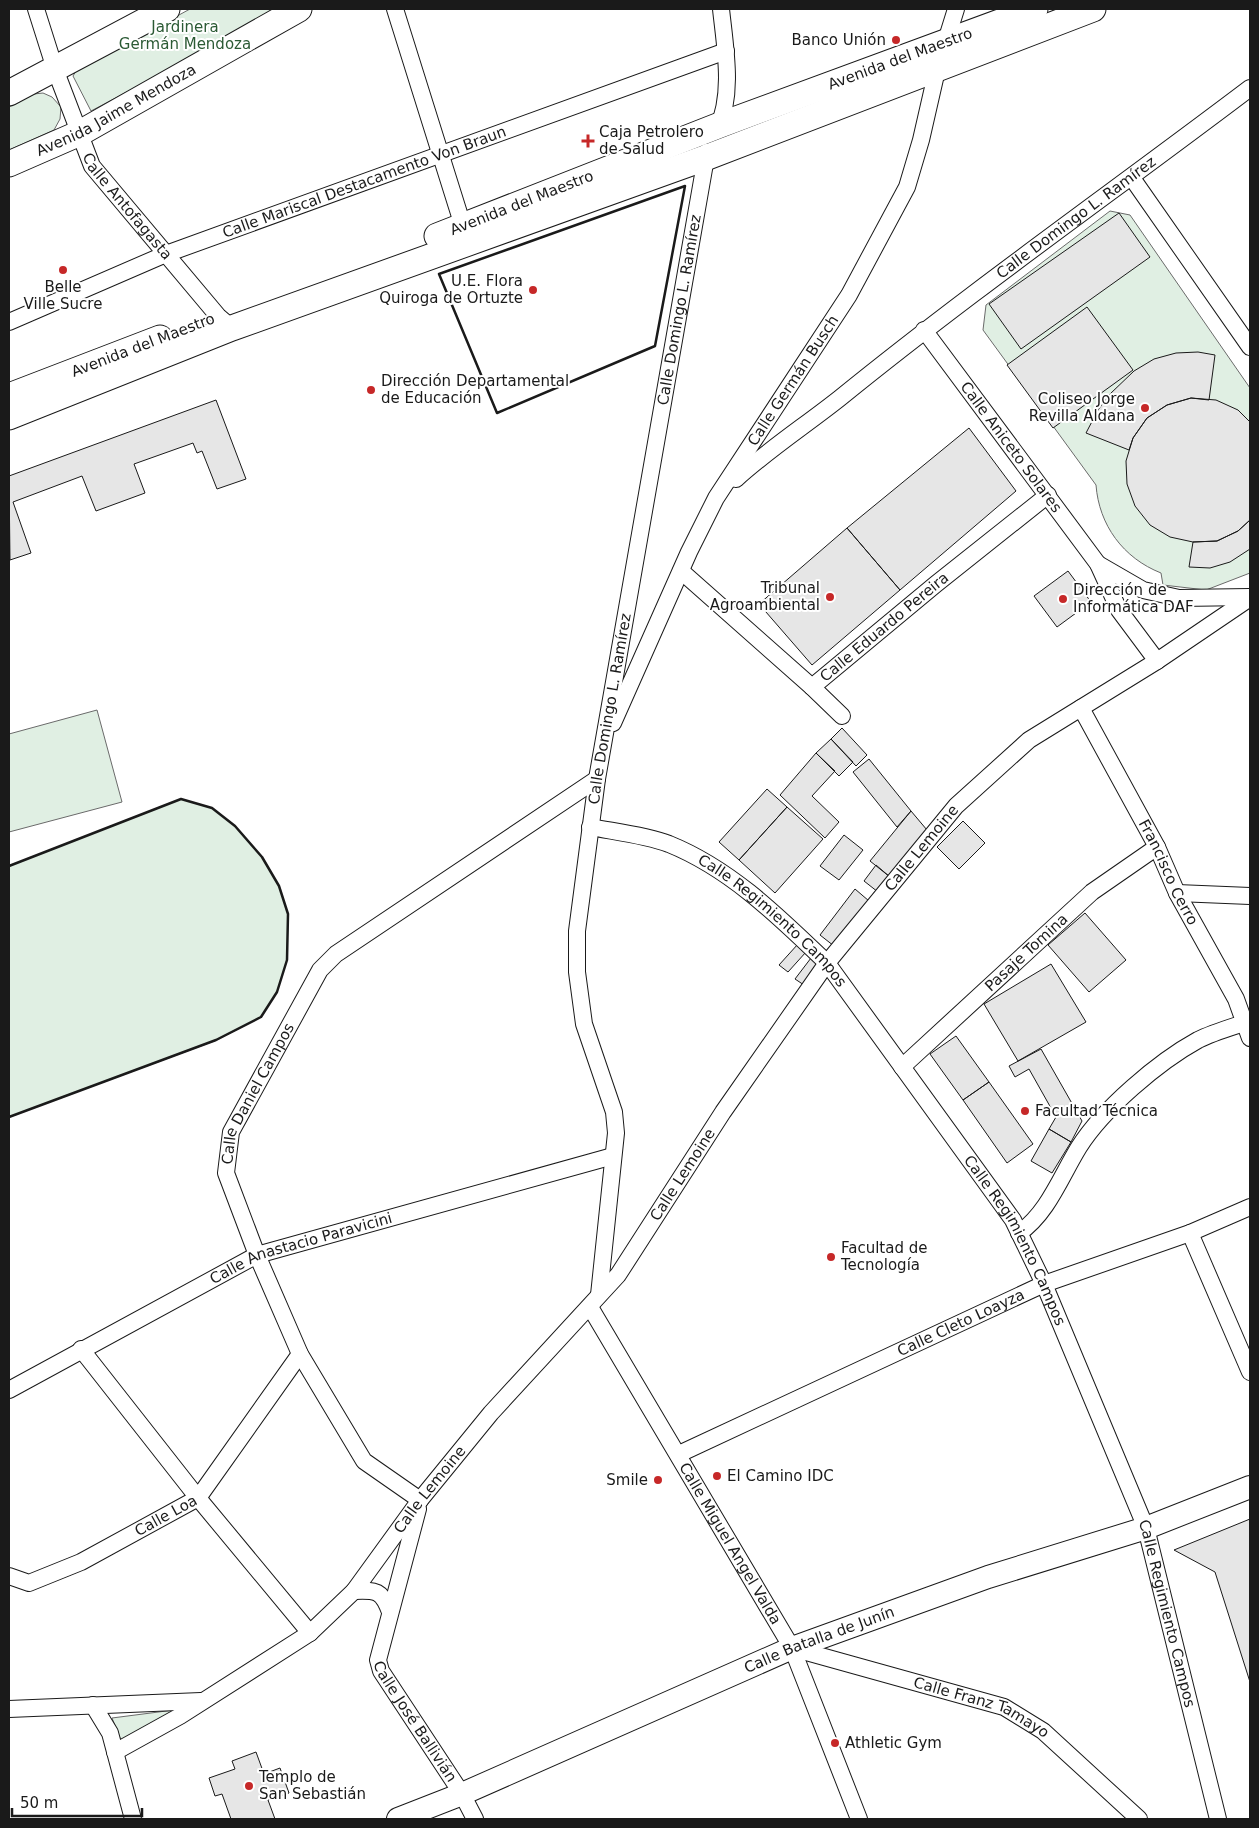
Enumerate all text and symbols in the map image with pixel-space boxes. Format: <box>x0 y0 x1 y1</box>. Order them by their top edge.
park label: Jardinera Germán Mendoza <box>119 18 251 53</box>
street label: Avenida del Maestro <box>825 24 975 93</box>
place label: Banco Unión <box>791 31 886 49</box>
marker: Banco Unión <box>890 34 902 46</box>
street label: Avenida Jaime Mendoza <box>34 60 199 160</box>
street label: Calle Mariscal Destacamento Von Braun <box>220 122 509 242</box>
place label: Caja Petrolero de Salud <box>599 123 704 158</box>
marker: Caja Petrolero de Salud <box>581 134 595 148</box>
street label: Calle Antofagasta <box>79 150 176 263</box>
street label: Calle Domingo L. Ramírez <box>993 153 1159 282</box>
street label: Avenida del Maestro <box>447 167 596 239</box>
street label: Calle Domingo L. Ramírez <box>654 213 705 407</box>
marker: Belle Ville Sucre <box>57 264 69 276</box>
place label: U.E. Flora Quiroga de Ortuzte <box>379 272 523 307</box>
place label: Belle Ville Sucre <box>24 278 102 313</box>
marker: U.E. Flora Quiroga de Ortuzte <box>527 284 539 296</box>
street label: Avenida del Maestro <box>69 309 217 381</box>
street label: Calle Germán Busch <box>744 312 842 449</box>
place label: Dirección Departamental de Educación <box>381 372 569 407</box>
street label: Calle Aniceto Solares <box>957 378 1066 516</box>
marker: Dirección Departamental de Educación <box>365 384 377 396</box>
place label: Coliseo Jorge Revilla Aldana <box>1029 390 1135 425</box>
marker: Coliseo Jorge Revilla Aldana <box>1139 402 1151 414</box>
street label: Calle Eduardo Pereira <box>816 568 952 685</box>
place label: Tribunal Agroambiental <box>710 579 820 614</box>
place label: Dirección de Informática DAF <box>1073 581 1194 616</box>
marker: Tribunal Agroambiental <box>824 591 836 603</box>
marker: Dirección de Informática DAF <box>1057 593 1069 605</box>
street label: Calle Domingo L. Ramírez <box>585 612 635 805</box>
street label: Calle Lemoine <box>881 801 962 895</box>
street label: Francisco Cerro <box>1135 816 1202 928</box>
street label: Calle Regimiento Campos <box>695 851 851 991</box>
street label: Pasaje Tomina <box>981 910 1071 995</box>
street label: Calle Daniel Campos <box>218 1020 298 1165</box>
place label: Facultad Técnica <box>1035 1102 1158 1120</box>
marker: Facultad Técnica <box>1019 1105 1031 1117</box>
street label: Calle Lemoine <box>646 1125 719 1224</box>
street label: Calle Regimiento Campos <box>960 1152 1069 1328</box>
street label: Calle Anastacio Paravicini <box>207 1209 394 1288</box>
place label: Facultad de Tecnología <box>840 1239 927 1274</box>
marker: Facultad de Tecnología <box>825 1251 837 1263</box>
street label: Calle Cleto Loayza <box>894 1285 1027 1360</box>
street label: Calle Lemoine <box>390 1442 470 1537</box>
street label: Calle Miguel Angel Valda <box>675 1459 785 1628</box>
place label: El Camino IDC <box>727 1467 834 1485</box>
marker: El Camino IDC <box>711 1470 723 1482</box>
place label: Smile <box>606 1471 648 1489</box>
marker: Smile <box>652 1474 664 1486</box>
street label: Calle Loa <box>131 1491 200 1540</box>
street label: Calle Regimiento Campos <box>1134 1517 1199 1710</box>
street label: Calle Batalla de Junín <box>741 1603 897 1677</box>
street label: Calle José Ballivián <box>370 1659 461 1785</box>
street label: Calle Franz Tamayo <box>911 1673 1053 1741</box>
place label: Athletic Gym <box>845 1734 942 1752</box>
marker: Athletic Gym <box>829 1737 841 1749</box>
place label: Templo de San Sebastián <box>258 1768 366 1803</box>
marker: Templo de San Sebastián <box>243 1780 255 1792</box>
scale bar <box>12 1786 142 1818</box>
text: 50 m <box>20 1794 58 1812</box>

